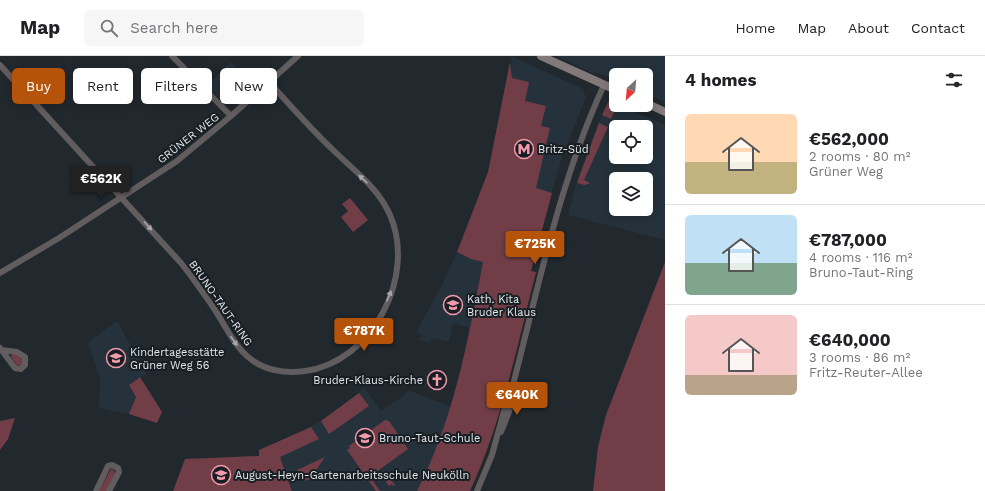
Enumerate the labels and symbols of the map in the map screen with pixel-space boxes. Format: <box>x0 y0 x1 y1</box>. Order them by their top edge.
north arrow <box>609 68 653 112</box>
street label: GRÜNER WEG <box>154 110 222 166</box>
metro station icon: Britz-Süd <box>513 138 535 160</box>
place label: Britz-Süd <box>538 143 589 156</box>
pin: €562K <box>73 166 129 200</box>
one-way arrow <box>358 174 368 183</box>
one-way arrow <box>144 221 153 231</box>
pin: €725K <box>507 231 563 265</box>
street label: BRUNO-TAUT-RING <box>186 258 255 349</box>
one-way arrow <box>386 291 392 302</box>
place label: Kath. Kita Bruder Klaus <box>467 293 536 319</box>
school or university icon: Kath. Kita Bruder Klaus <box>442 294 464 316</box>
pin: €787K <box>336 318 392 352</box>
one-way arrow <box>230 336 238 346</box>
place label: Kindertagesstätte Grüner Weg 56 <box>130 346 224 372</box>
school or university icon: Kindertagesstätte Grüner Weg 56 <box>105 347 127 369</box>
church icon: Bruder-Klaus-Kirche <box>426 369 448 391</box>
place label: Bruder-Klaus-Kirche <box>313 374 423 387</box>
pin: €640K <box>489 382 545 416</box>
school or university icon: Bruno-Taut-Schule <box>354 427 376 449</box>
place label: Bruno-Taut-Schule <box>379 432 480 445</box>
school or university icon: August-Heyn-Gartenarbeitsschule Neukölln <box>210 464 232 486</box>
place label: August-Heyn-Gartenarbeitsschule Neukölln <box>235 469 469 482</box>

